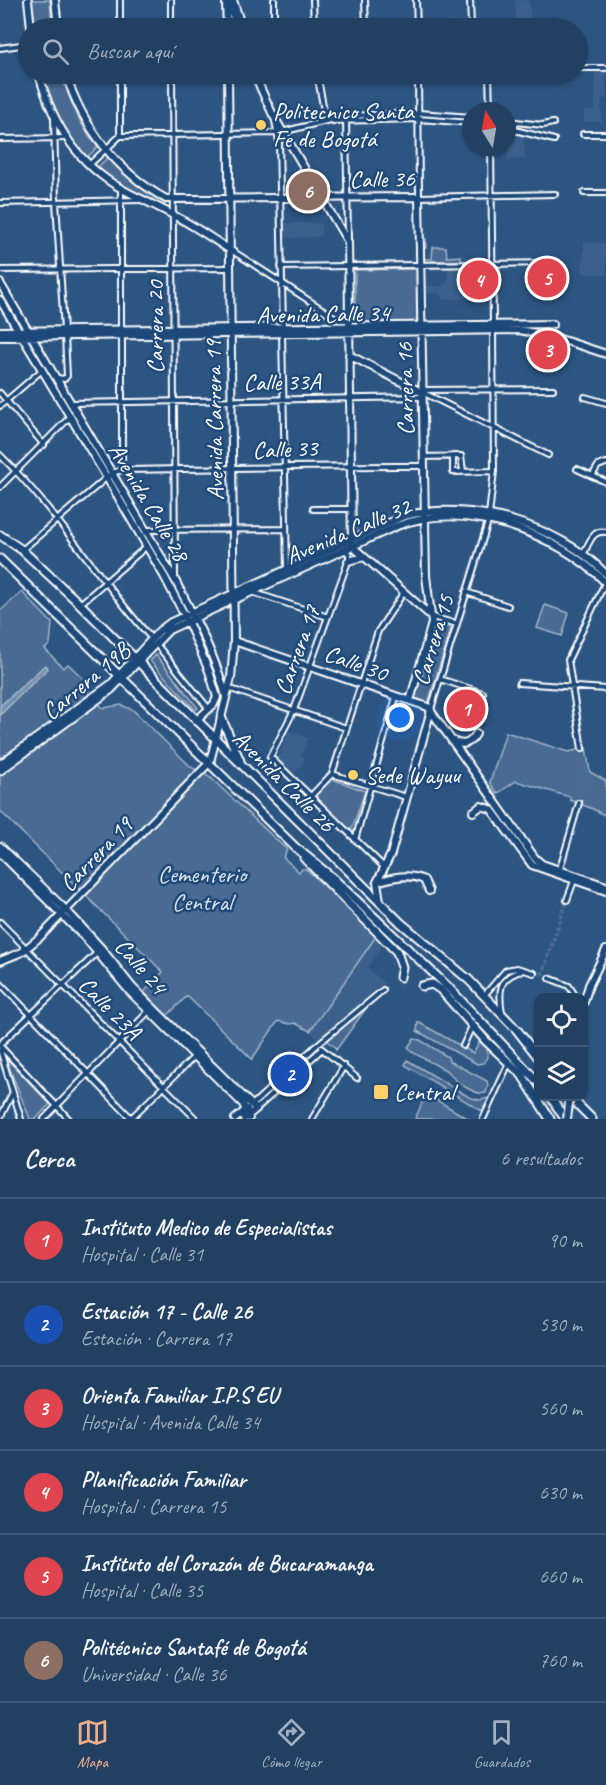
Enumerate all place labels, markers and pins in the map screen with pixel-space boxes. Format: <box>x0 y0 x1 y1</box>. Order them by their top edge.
place label: Politecnico Santa Fe de Bogotá <box>273 96 415 154</box>
marker: Politecnico Santa Fe de Bogotá <box>254 118 268 132</box>
pin: 6 <box>288 168 328 213</box>
pin: 5 <box>528 256 566 300</box>
pin: 4 <box>460 258 498 302</box>
pin: 3 <box>528 328 568 372</box>
pin: 1 <box>446 686 486 732</box>
place label: Sede Wayuu <box>365 760 462 790</box>
marker: Sede Wayuu <box>346 768 360 782</box>
pin: 2 <box>270 1052 310 1096</box>
place label: Central <box>394 1077 458 1107</box>
marker: Central <box>372 1083 390 1101</box>

